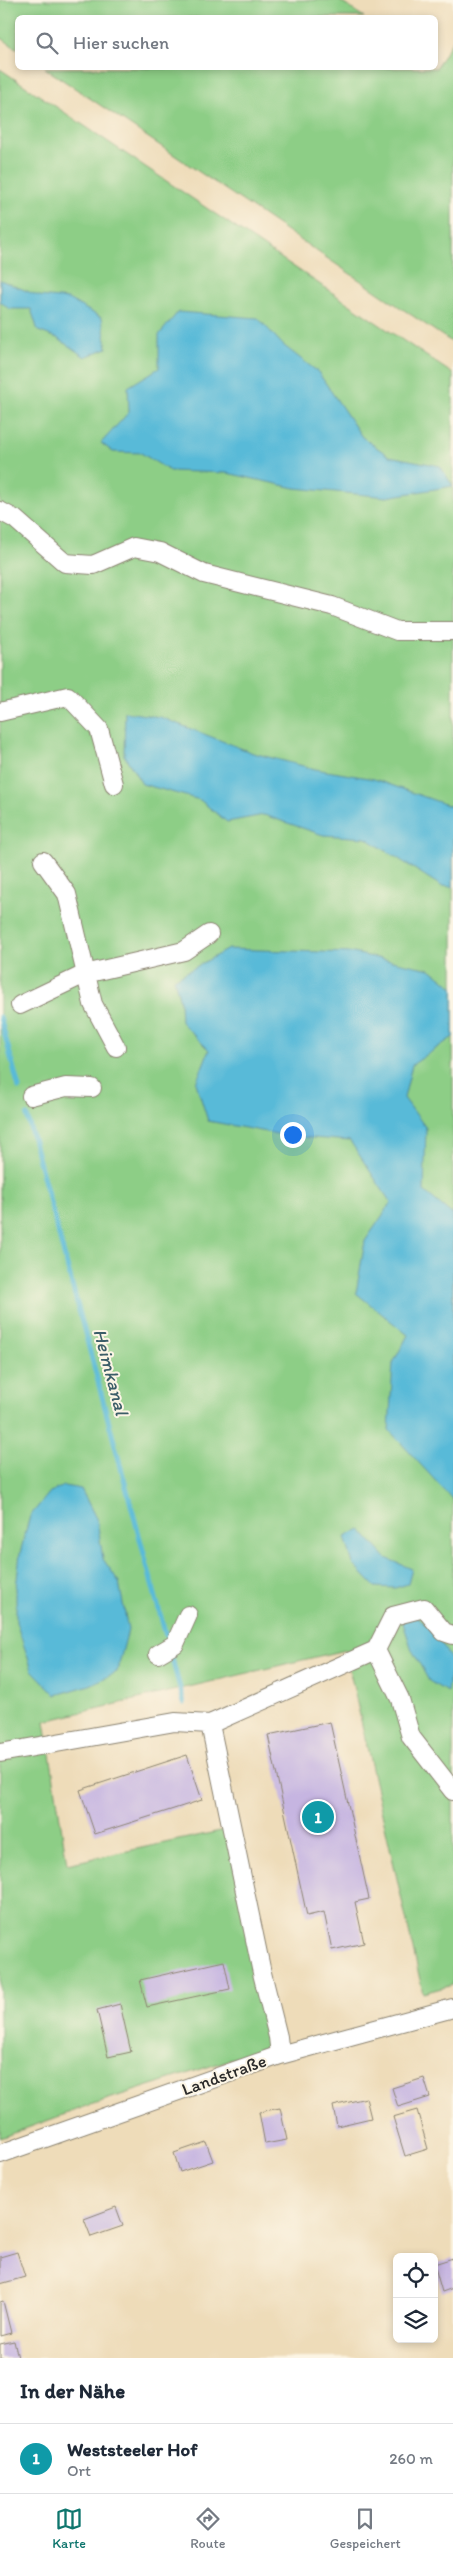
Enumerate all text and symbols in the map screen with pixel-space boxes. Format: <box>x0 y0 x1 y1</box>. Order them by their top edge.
search box <box>15 15 438 70</box>
icon: search <box>33 29 61 57</box>
text: Hier suchen <box>73 31 169 54</box>
your location <box>280 1122 306 1148</box>
water label: Heimkanal <box>88 1326 134 1419</box>
pin: 1 <box>302 1798 334 1836</box>
street label: Landstraße <box>179 2050 269 2100</box>
map controls <box>393 2253 438 2343</box>
button: locate <box>393 2253 438 2298</box>
button: layers <box>393 2298 438 2343</box>
text: In der Nähe <box>20 2378 125 2403</box>
text: Weststeeler Hof <box>67 2438 197 2461</box>
text: 1 <box>32 2449 40 2468</box>
text: 260 m <box>389 2449 433 2468</box>
text: Ort <box>67 2461 91 2480</box>
tab: Karte <box>52 2505 86 2552</box>
tab: Route <box>190 2505 225 2552</box>
tab: Gespeichert <box>330 2505 401 2552</box>

